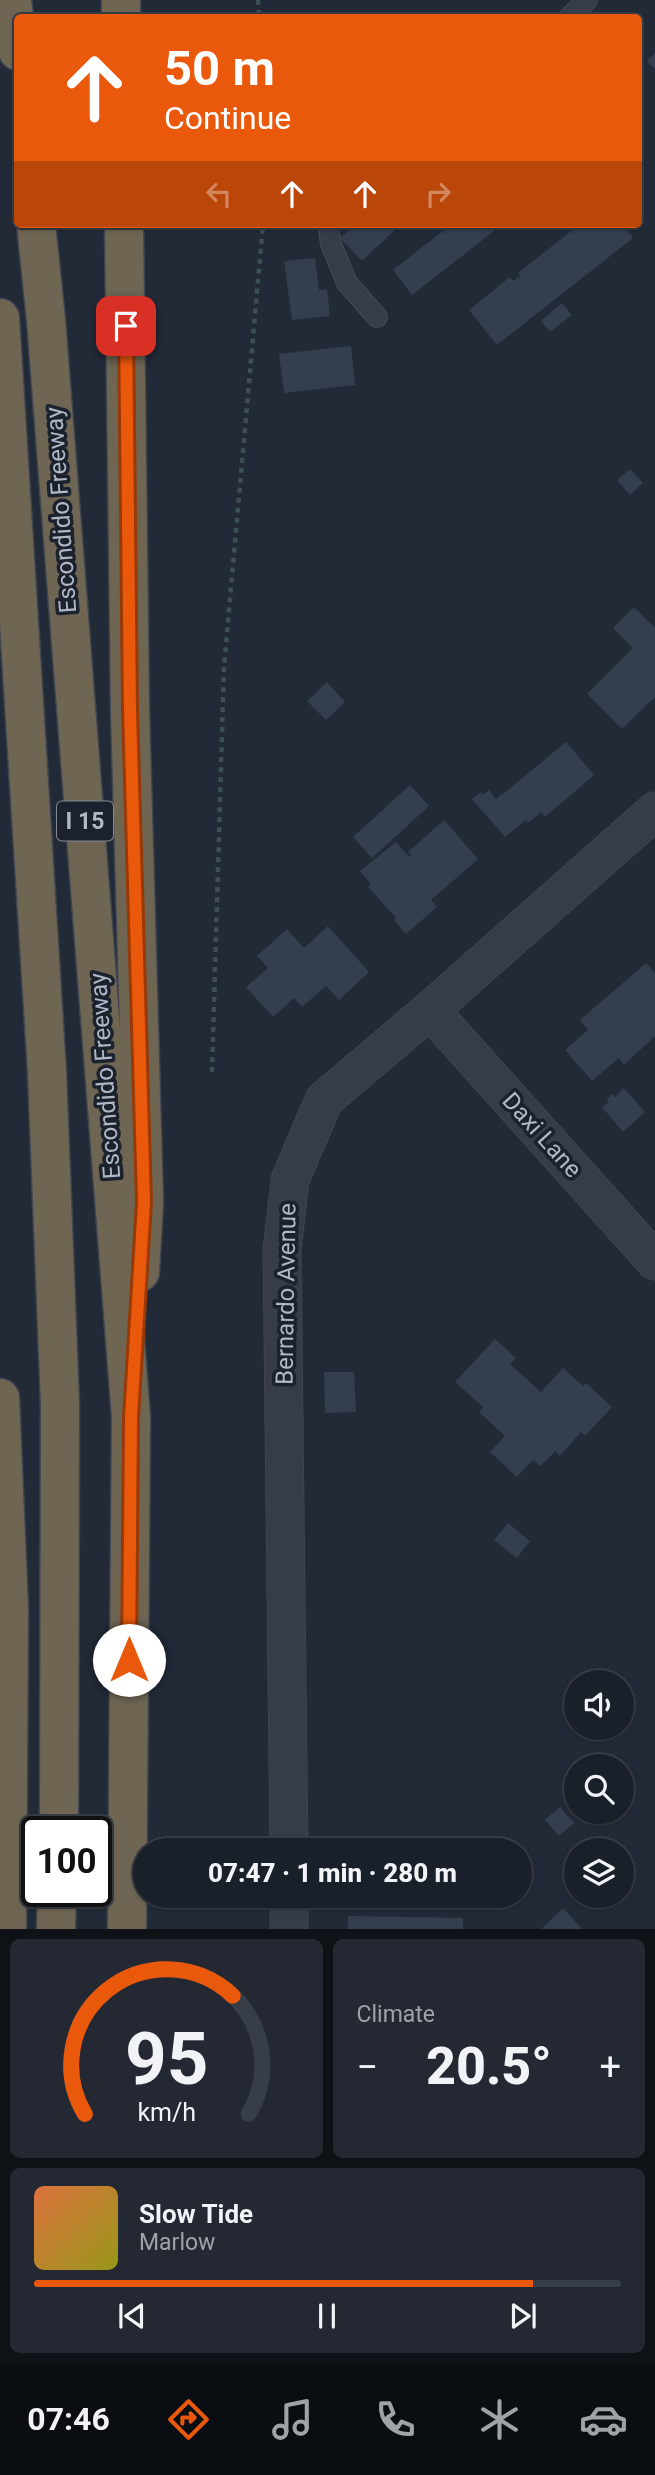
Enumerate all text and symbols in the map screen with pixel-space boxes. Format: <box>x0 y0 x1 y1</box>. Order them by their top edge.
text: 50 m <box>164 40 275 97</box>
icon: ahead <box>49 42 140 133</box>
text: Continue <box>164 99 291 137</box>
icon: left <box>200 175 238 213</box>
icon: ahead <box>273 175 311 213</box>
icon: ahead <box>346 175 384 213</box>
icon: right <box>419 175 457 213</box>
pin <box>96 296 156 356</box>
icon: arrive <box>107 307 145 345</box>
street label: Escondido Freeway <box>40 405 82 614</box>
road number: I 15 <box>57 802 113 841</box>
street label: Escondido Freeway <box>84 971 126 1180</box>
street label: Daxi Lane <box>497 1087 587 1183</box>
street label: Bernardo Avenue <box>270 1203 302 1385</box>
position arrow <box>92 1623 166 1697</box>
map controls <box>564 1670 634 1908</box>
button: sound <box>564 1670 634 1740</box>
button: search <box>564 1754 634 1824</box>
speed limit sign: 100 <box>21 1816 112 1907</box>
button: layers <box>564 1838 634 1908</box>
text: 07:47 · 1 min · 280 m <box>208 1858 457 1888</box>
text: Climate <box>357 2001 435 2028</box>
text: 95 <box>124 2017 208 2103</box>
text: 20.5° <box>426 2036 552 2097</box>
text: − <box>357 2045 378 2089</box>
text: + <box>599 2045 621 2089</box>
text: km/h <box>137 2098 196 2127</box>
text: Slow Tide <box>139 2199 253 2229</box>
text: Marlow <box>139 2229 215 2256</box>
icon: previous <box>113 2297 151 2335</box>
icon: pause <box>308 2297 346 2335</box>
icon: next <box>504 2297 542 2335</box>
icon: directions <box>164 2395 213 2444</box>
icon: music <box>268 2395 317 2444</box>
icon: phone <box>371 2395 420 2444</box>
icon: climate <box>475 2395 524 2444</box>
icon: car <box>579 2395 628 2444</box>
text: 07:46 <box>27 2400 110 2438</box>

